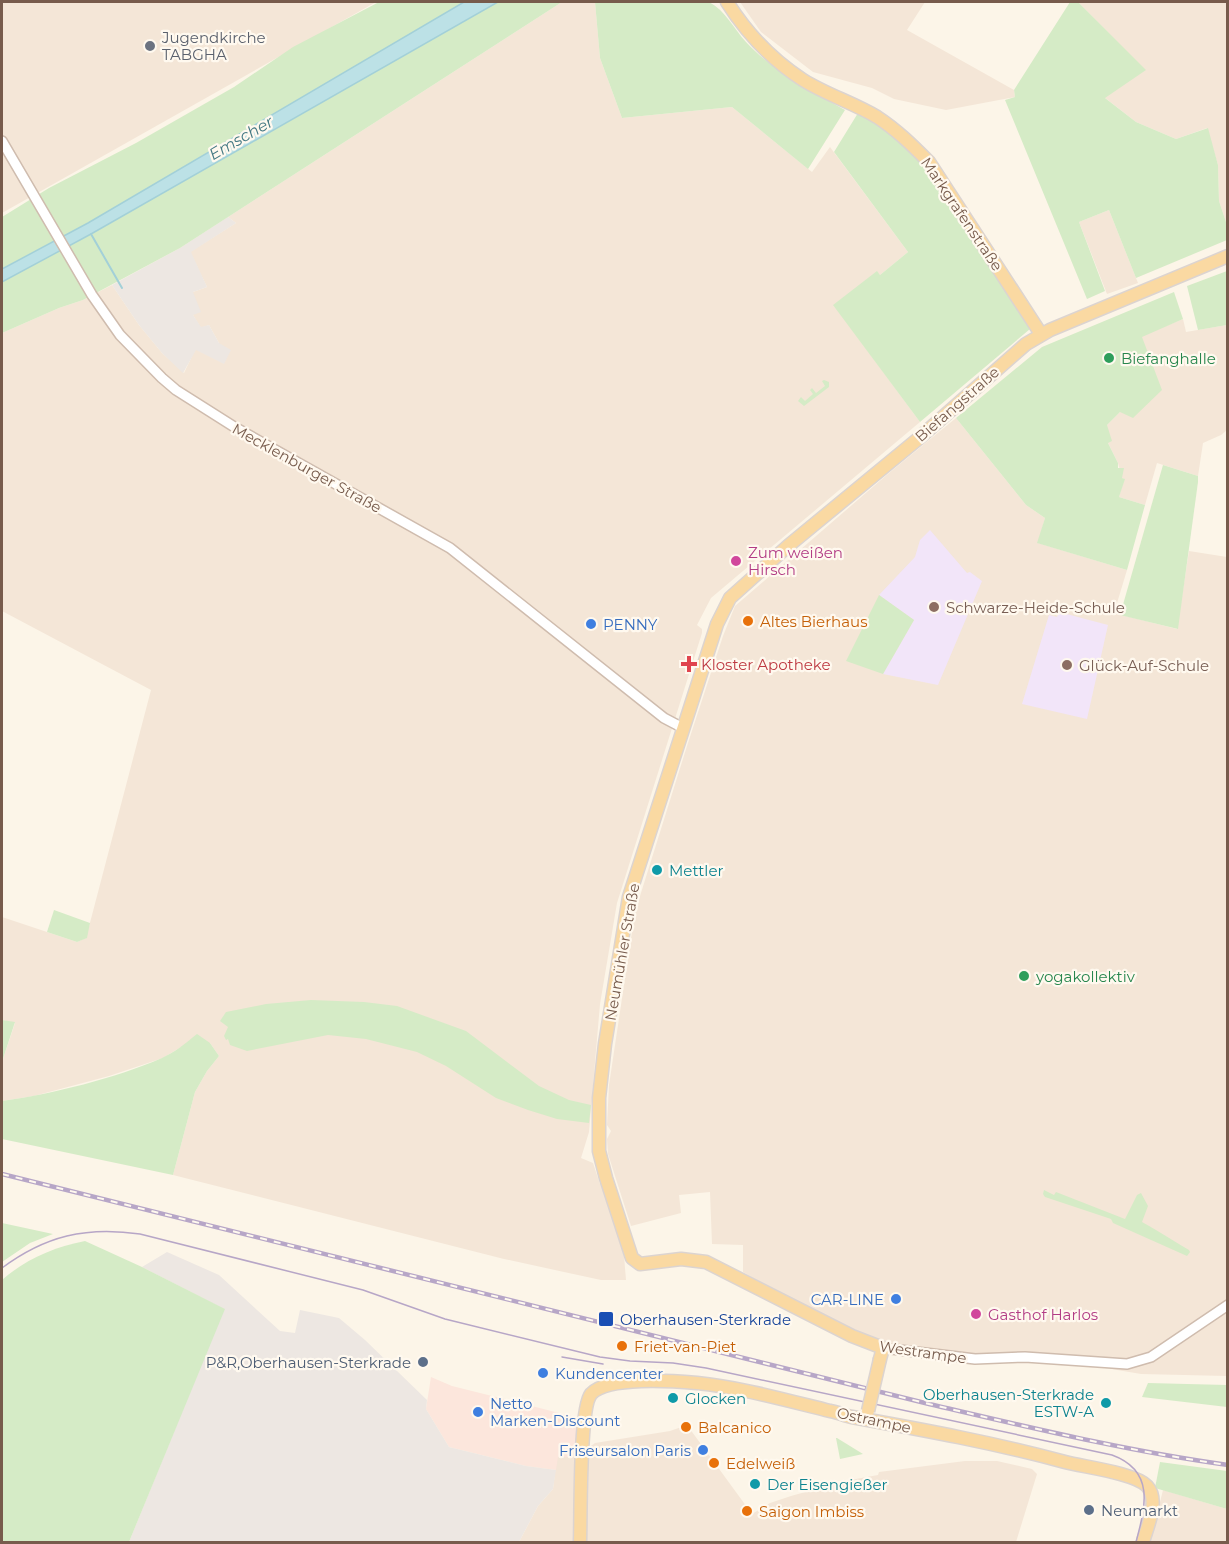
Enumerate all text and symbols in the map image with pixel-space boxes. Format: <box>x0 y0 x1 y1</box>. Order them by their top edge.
place label: Jugendkirche TABGHA <box>161 28 266 64</box>
marker: Jugendkirche TABGHA <box>143 39 157 53</box>
water label: Emscher <box>205 112 277 164</box>
street label: Markgrafenstraße <box>917 153 1007 275</box>
place label: Biefanghalle <box>1121 349 1216 368</box>
marker: Biefanghalle <box>1102 351 1116 365</box>
street label: Biefangstraße <box>911 362 1003 446</box>
street label: Mecklenburger Straße <box>229 419 385 517</box>
place label: Zum weißen Hirsch <box>748 543 843 579</box>
marker: Zum weißen Hirsch <box>729 554 743 568</box>
place label: Schwarze-Heide-Schule <box>946 598 1125 617</box>
marker: Schwarze-Heide-Schule <box>927 600 941 614</box>
place label: Altes Bierhaus <box>760 612 867 631</box>
marker: Altes Bierhaus <box>741 614 755 628</box>
place label: PENNY <box>603 615 658 634</box>
marker: PENNY <box>584 617 598 631</box>
place label: Kloster Apotheke <box>701 655 831 674</box>
place label: Glück-Auf-Schule <box>1079 656 1209 675</box>
marker: Kloster Apotheke <box>682 657 696 671</box>
marker: Glück-Auf-Schule <box>1060 658 1074 672</box>
place label: Mettler <box>669 861 723 880</box>
marker: Mettler <box>650 863 664 877</box>
street label: Neumühler Straße <box>601 882 643 1022</box>
place label: yogakollektiv <box>1035 967 1136 986</box>
marker: yogakollektiv <box>1017 969 1031 983</box>
place label: CAR-LINE <box>811 1290 884 1309</box>
marker: CAR-LINE <box>889 1292 903 1306</box>
place label: Gasthof Harlos <box>988 1305 1098 1324</box>
marker: Gasthof Harlos <box>969 1307 983 1321</box>
marker: Oberhausen-Sterkrade <box>597 1310 615 1328</box>
place label: Oberhausen-Sterkrade <box>620 1310 791 1329</box>
street label: Westrampe <box>878 1336 968 1368</box>
place label: Friet-van-Piet <box>634 1337 736 1356</box>
marker: Friet-van-Piet <box>615 1339 629 1353</box>
place label: P&R,Oberhausen-Sterkrade <box>206 1353 411 1372</box>
marker: P&R,Oberhausen-Sterkrade <box>416 1355 430 1369</box>
place label: Kundencenter <box>555 1364 663 1383</box>
marker: Kundencenter <box>536 1366 550 1380</box>
place label: Oberhausen-Sterkrade ESTW-A <box>923 1385 1094 1421</box>
place label: Glocken <box>685 1389 746 1408</box>
marker: Glocken <box>666 1391 680 1405</box>
place label: Netto Marken-Discount <box>490 1394 620 1430</box>
marker: Oberhausen-Sterkrade ESTW-A <box>1099 1396 1113 1410</box>
street label: Ostrampe <box>835 1403 913 1437</box>
marker: Netto Marken-Discount <box>471 1405 485 1419</box>
place label: Balcanico <box>698 1418 771 1437</box>
marker: Balcanico <box>679 1420 693 1434</box>
place label: Friseursalon Paris <box>559 1441 691 1460</box>
marker: Friseursalon Paris <box>696 1443 710 1457</box>
place label: Edelweiß <box>726 1454 795 1473</box>
marker: Edelweiß <box>707 1456 721 1470</box>
place label: Der Eisengießer <box>767 1475 887 1494</box>
marker: Der Eisengießer <box>748 1477 762 1491</box>
place label: Neumarkt <box>1101 1501 1178 1520</box>
place label: Saigon Imbiss <box>759 1502 864 1521</box>
marker: Neumarkt <box>1082 1503 1096 1517</box>
marker: Saigon Imbiss <box>740 1504 754 1518</box>

